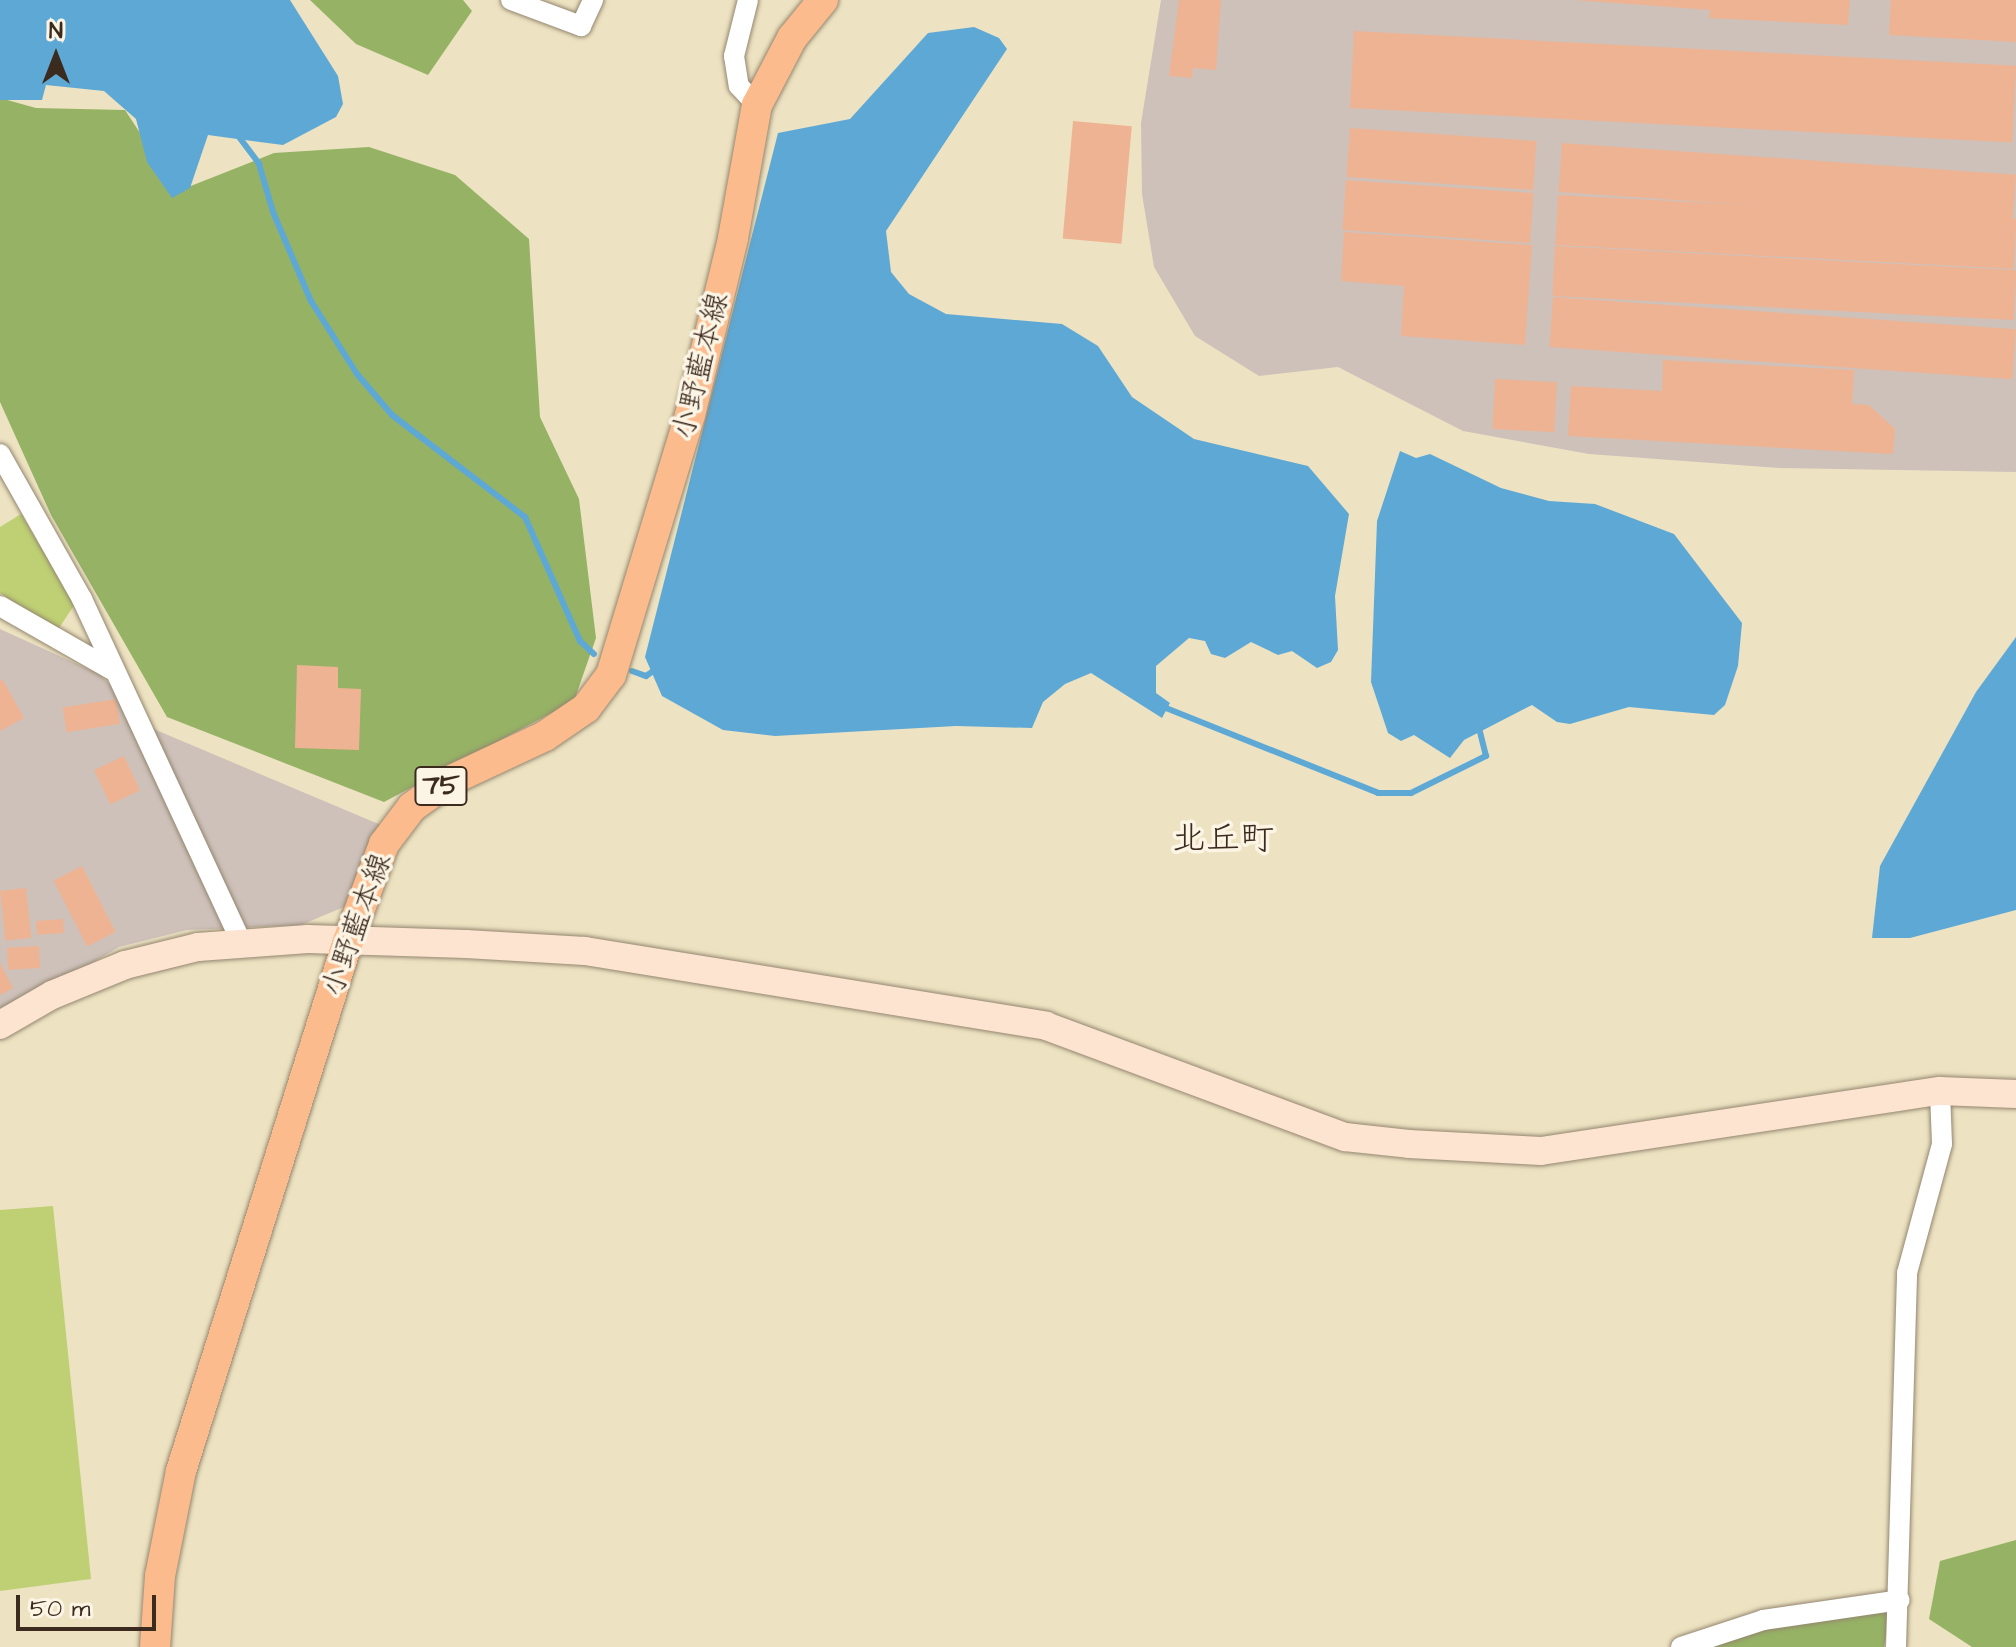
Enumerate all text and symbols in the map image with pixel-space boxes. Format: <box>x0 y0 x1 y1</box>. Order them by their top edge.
north arrow <box>16 16 96 96</box>
text: N <box>49 16 63 47</box>
street label: 小野藍本線 <box>665 289 737 443</box>
road number: 75 <box>413 762 469 810</box>
district label: 北丘町 <box>1172 820 1274 860</box>
street label: 小野藍本線 <box>314 848 400 1002</box>
scale bar <box>20 1579 160 1629</box>
text: 50 m <box>30 1592 90 1626</box>

